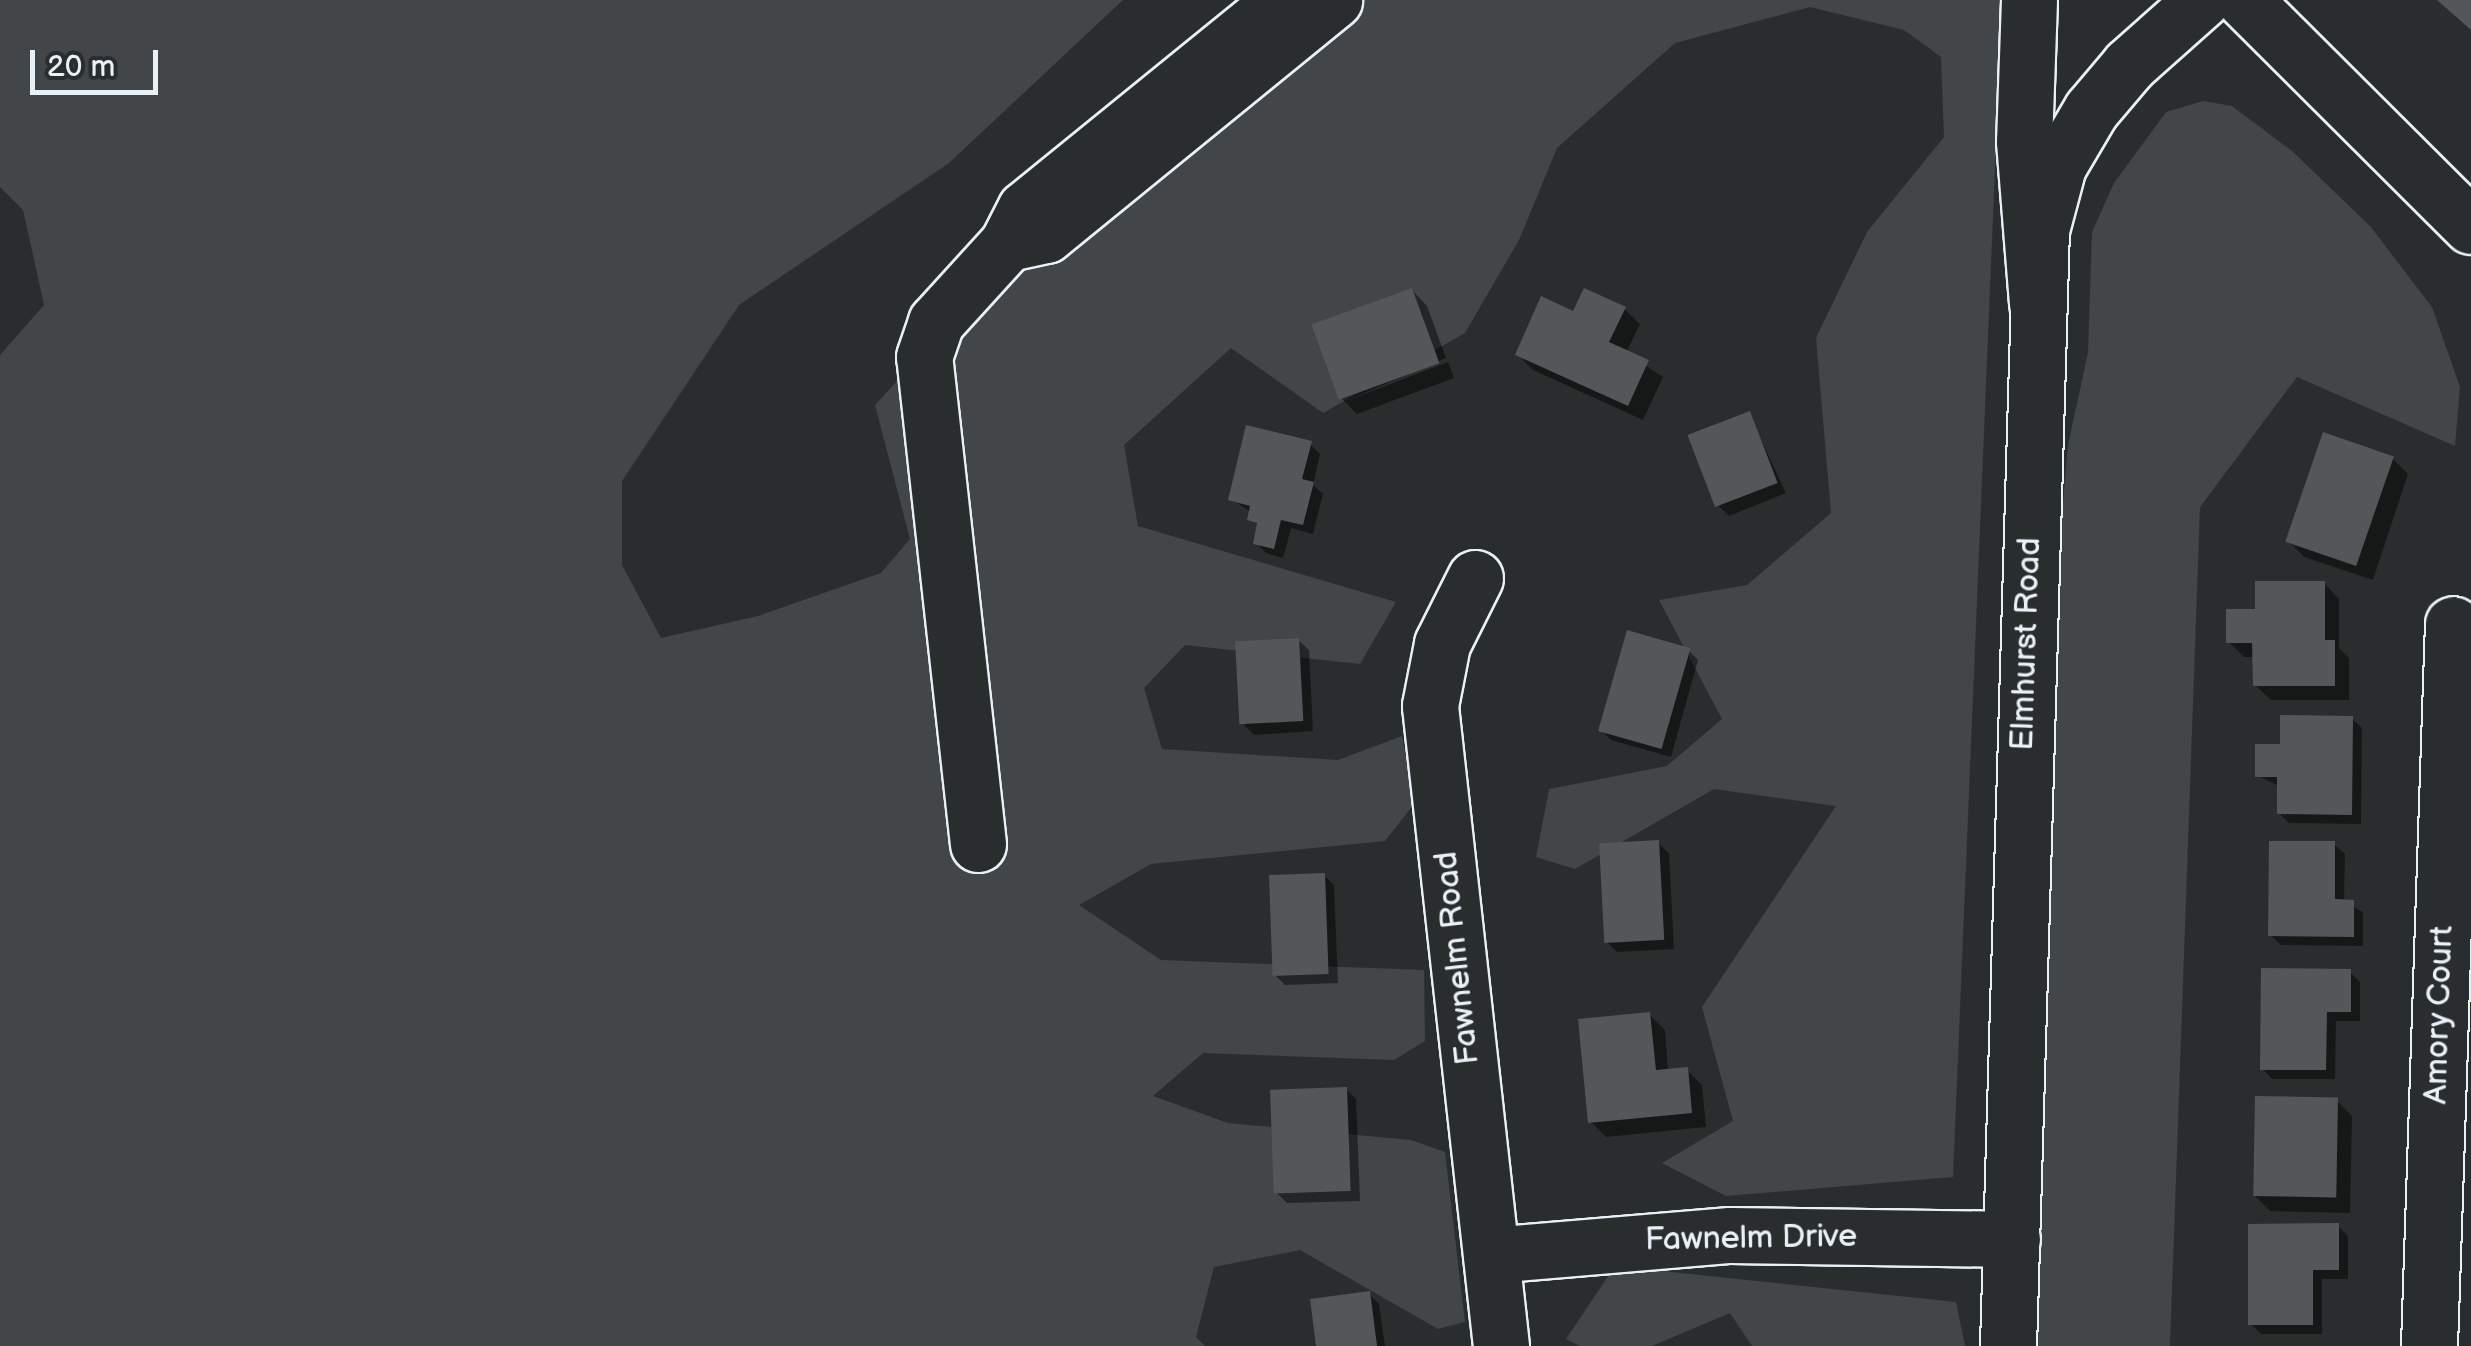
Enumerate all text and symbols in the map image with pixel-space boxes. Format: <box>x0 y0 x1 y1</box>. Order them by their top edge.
scale bar <box>35 30 162 92</box>
text: 20 m <box>47 49 115 85</box>
street label: Elmhurst Road <box>2004 537 2050 751</box>
street label: Fawnelm Road <box>1428 849 1488 1067</box>
street label: Amory Court <box>2418 924 2462 1106</box>
street label: Fawnelm Drive <box>1645 1218 1857 1260</box>

